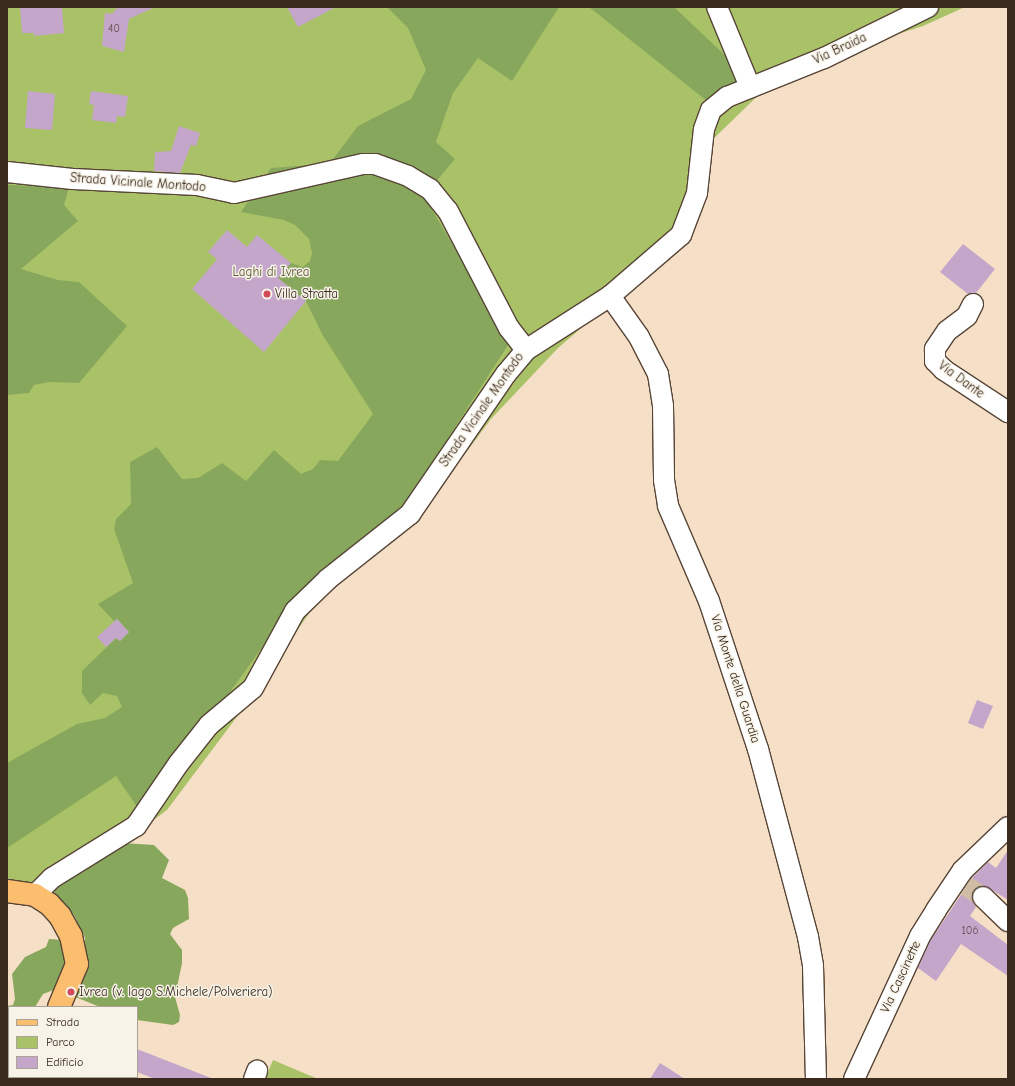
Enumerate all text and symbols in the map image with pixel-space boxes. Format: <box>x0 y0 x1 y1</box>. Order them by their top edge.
house number: 40 <box>108 22 120 36</box>
street label: Via Braida <box>811 30 869 68</box>
street label: Strada Vicinale Montodo <box>70 170 206 196</box>
park label: Laghi di Ivrea <box>233 264 309 280</box>
place label: Villa Stratta <box>275 286 338 302</box>
marker: Villa Stratta <box>262 289 272 299</box>
street label: Strada Vicinale Montodo <box>437 350 527 470</box>
street label: Via Dante <box>935 358 987 402</box>
street label: Via Monte della Guardia <box>707 613 763 745</box>
house number: 106 <box>961 924 979 938</box>
street label: Via Cascinette <box>878 939 924 1015</box>
place label: Ivrea (v. lago S.Michele/Polveriera) <box>79 984 273 1000</box>
marker: Ivrea (v. lago S.Michele/Polveriera) <box>66 987 76 997</box>
legend <box>8 1006 138 1078</box>
text: Strada <box>46 1015 79 1029</box>
text: Parco <box>46 1035 75 1049</box>
text: Edificio <box>46 1055 83 1069</box>

